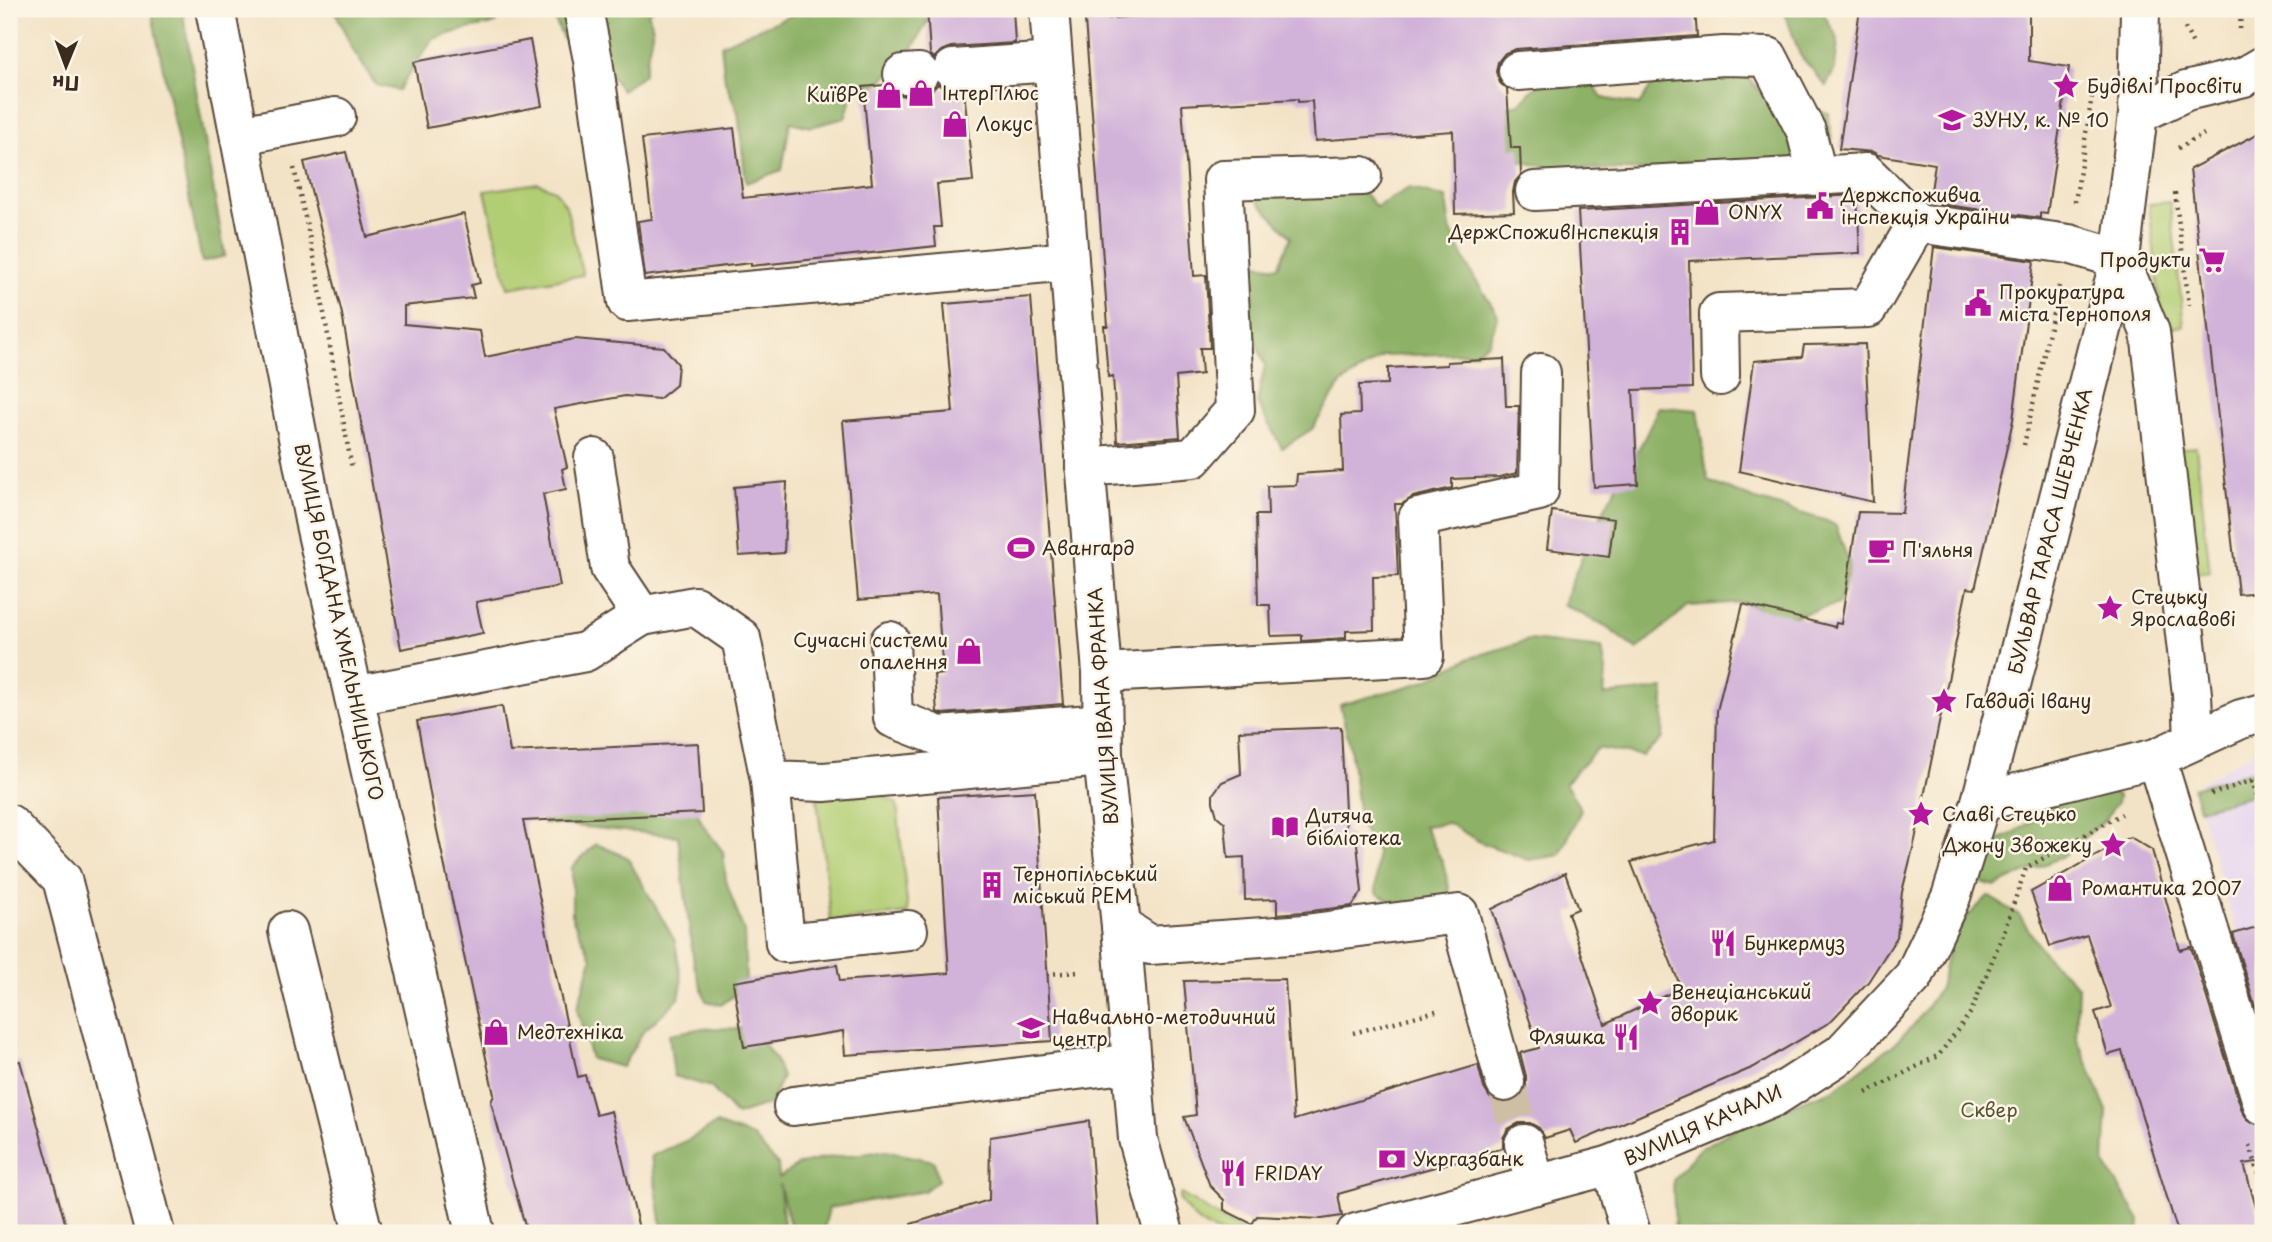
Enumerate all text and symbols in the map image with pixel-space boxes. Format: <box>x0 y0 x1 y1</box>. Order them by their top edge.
north arrow <box>32 32 102 102</box>
text: Пн <box>52 70 80 98</box>
place icon: Будівлі Просвіти <box>2051 71 2081 101</box>
place label: Будівлі Просвіти <box>2087 71 2242 99</box>
shop icon: ІнтерПлюс <box>906 78 936 108</box>
place label: ІнтерПлюс <box>942 78 1039 106</box>
place label: КиївРе <box>806 80 868 108</box>
shop icon: КиївРе <box>874 80 904 110</box>
school or university icon: ЗУНУ, к. № 10 <box>1937 105 1967 135</box>
place label: ЗУНУ, к. № 10 <box>1973 105 2109 133</box>
shop icon: Локус <box>940 109 970 139</box>
place label: Локус <box>976 109 1033 137</box>
place label: Держспоживча інспекція України <box>1840 180 2010 230</box>
public building icon: Держспоживча інспекція України <box>1805 191 1835 221</box>
shop icon: ONYX <box>1692 197 1722 227</box>
place label: ONYX <box>1728 197 1782 225</box>
place label: ДержСпоживІнспекція <box>1448 217 1659 245</box>
building icon: ДержСпоживІнспекція <box>1665 217 1695 247</box>
place label: Продукти <box>2100 245 2191 273</box>
supermarket icon: Продукти <box>2197 245 2227 275</box>
place label: Прокуратура міста Тернополя <box>1999 277 2152 327</box>
public building icon: Прокуратура міста Тернополя <box>1963 288 1993 318</box>
street label: БУЛЬВАР ТАРАСА ШЕВЧЕНКА <box>2000 385 2098 677</box>
street label: ВУЛИЦЯ БОГДАНА ХМЕЛЬНИЦЬКОГО <box>288 441 392 803</box>
sports icon: Авангард <box>1006 533 1036 563</box>
place label: Авангард <box>1042 533 1135 561</box>
cafe icon: П'яльня <box>1866 535 1896 565</box>
place label: П'яльня <box>1902 535 1974 563</box>
place label: Стецьку Ярославові <box>2130 582 2236 632</box>
street label: ВУЛИЦЯ ІВАНА ФРАНКА <box>1080 586 1124 826</box>
place icon: Стецьку Ярославові <box>2095 593 2125 623</box>
place label: Сучасні системи опалення <box>793 625 948 675</box>
shop icon: Сучасні системи опалення <box>954 636 984 666</box>
place icon: Гавдиді Івану <box>1929 686 1959 716</box>
place label: Гавдиді Івану <box>1965 686 2091 714</box>
place icon: Славі Стецько <box>1906 799 1936 829</box>
place label: Славі Стецько <box>1942 799 2077 827</box>
place label: Дитяча бібліотека <box>1305 801 1401 851</box>
library icon: Дитяча бібліотека <box>1270 812 1300 842</box>
place label: Джону Звожеку <box>1942 830 2092 858</box>
place icon: Джону Звожеку <box>2098 830 2128 860</box>
place label: Тернопільський міський РЕМ <box>1013 859 1158 909</box>
building icon: Тернопільський міський РЕМ <box>977 870 1007 900</box>
shop icon: Романтика 2007 <box>2045 873 2075 903</box>
place label: Романтика 2007 <box>2081 873 2242 901</box>
restaurant icon: Бункермуз <box>1708 928 1738 958</box>
place label: Бункермуз <box>1744 928 1845 956</box>
place label: Венеціанський дворик <box>1671 977 1811 1027</box>
place icon: Венеціанський дворик <box>1635 988 1665 1018</box>
place label: Навчально-методичний центр <box>1052 1002 1276 1052</box>
school or university icon: Навчально-методичний центр <box>1016 1013 1046 1043</box>
shop icon: Медтехніка <box>481 1017 511 1047</box>
place label: Медтехніка <box>517 1017 624 1045</box>
place label: Фляшка <box>1529 1022 1605 1050</box>
restaurant icon: Фляшка <box>1611 1022 1641 1052</box>
street label: ВУЛИЦЯ КАЧАЛИ <box>1619 1077 1786 1172</box>
park label: Сквер <box>1960 1095 2018 1123</box>
bank icon: Укргазбанк <box>1377 1144 1407 1174</box>
place label: Укргазбанк <box>1413 1144 1524 1172</box>
restaurant icon: FRIDAY <box>1218 1158 1248 1188</box>
place label: FRIDAY <box>1254 1158 1323 1186</box>

